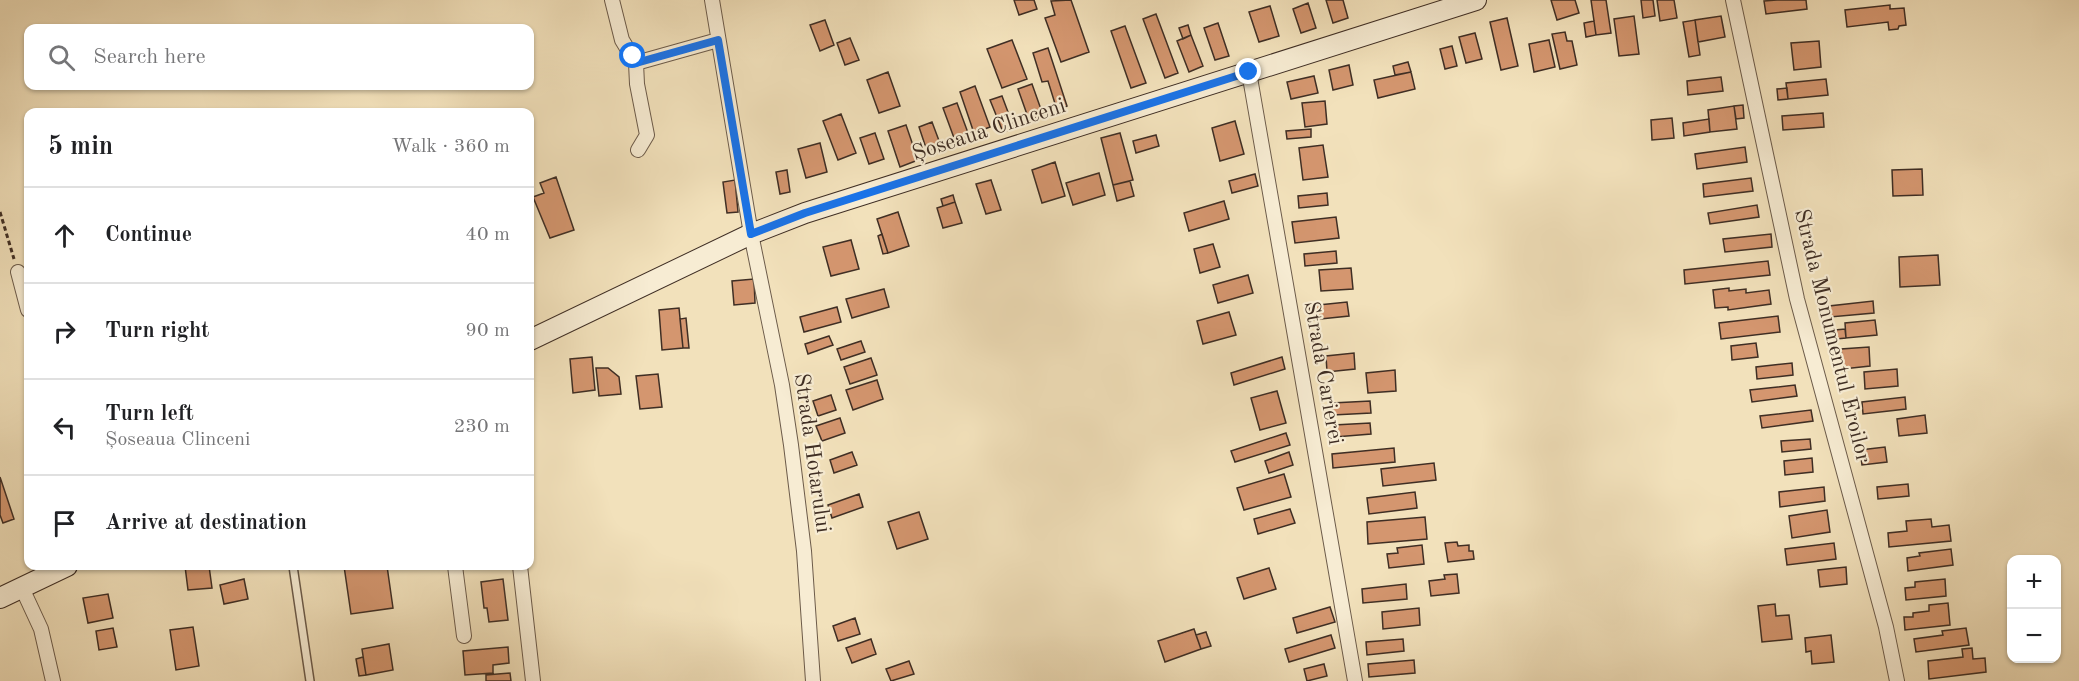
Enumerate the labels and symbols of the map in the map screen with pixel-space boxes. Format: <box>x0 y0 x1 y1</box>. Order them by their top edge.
route start <box>619 42 645 68</box>
route end <box>1235 58 1261 84</box>
street label: Șoseaua Clinceni <box>910 95 1068 165</box>
street label: Strada Monumentul Eroilor <box>1790 207 1874 465</box>
street label: Strada Carierei <box>1300 299 1346 447</box>
street label: Strada Hotarului <box>790 372 834 534</box>

